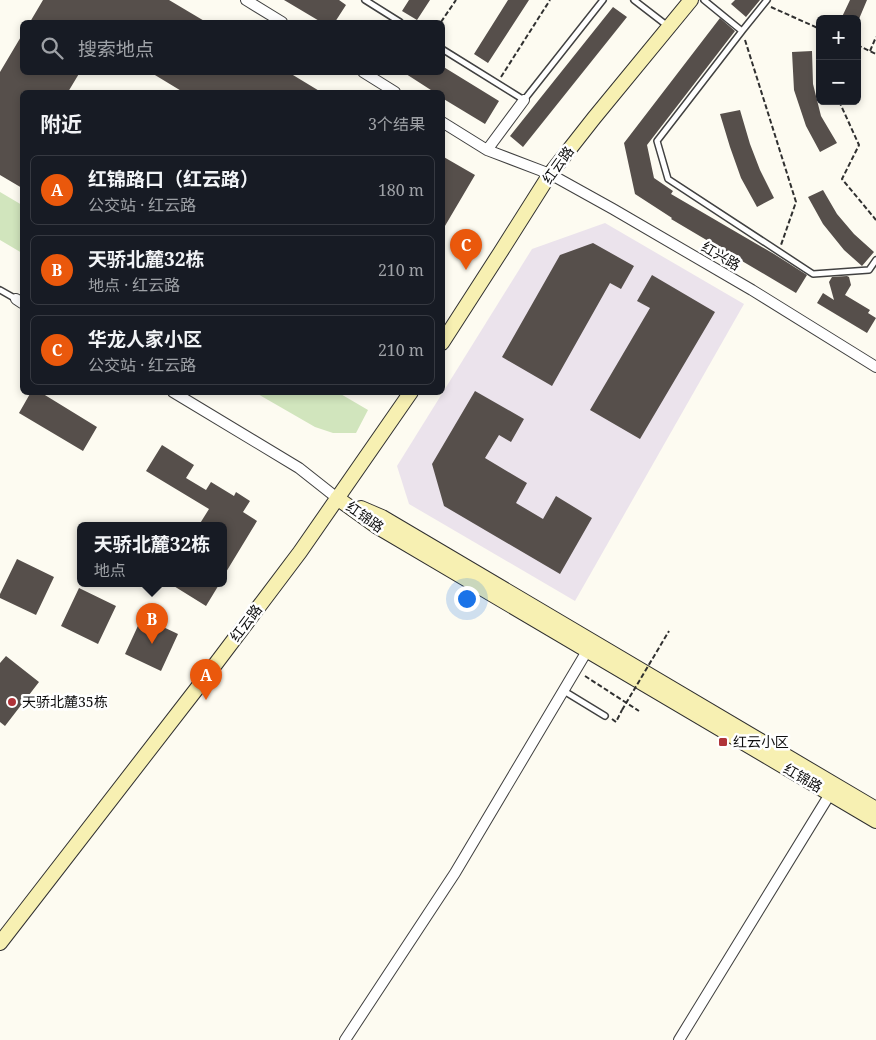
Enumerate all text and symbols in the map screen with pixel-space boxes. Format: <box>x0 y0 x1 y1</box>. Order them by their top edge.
map controls <box>816 15 861 105</box>
button: + <box>816 15 861 60</box>
search box <box>20 20 445 75</box>
icon: search <box>38 34 66 62</box>
text: 搜索地点 <box>78 36 154 62</box>
button: − <box>816 60 861 105</box>
text: 附近 <box>40 110 82 138</box>
text: 3个结果 <box>368 113 425 135</box>
street label: 红云路 <box>538 142 578 187</box>
text: 红锦路口（红云路） <box>88 166 259 192</box>
text: A <box>51 179 63 201</box>
text: 180 m <box>378 179 424 201</box>
text: 公交站 · 红云路 <box>88 194 196 216</box>
pin: C <box>450 229 482 270</box>
street label: 红兴路 <box>698 237 744 274</box>
text: 天骄北麓32栋 <box>88 246 204 272</box>
text: B <box>52 259 62 281</box>
text: 210 m <box>378 259 424 281</box>
text: 地点 · 红云路 <box>88 274 180 296</box>
text: 华龙人家小区 <box>88 326 202 352</box>
text: C <box>52 339 62 361</box>
text: 210 m <box>378 339 424 361</box>
text: 公交站 · 红云路 <box>88 354 196 376</box>
street label: 红锦路 <box>343 497 388 536</box>
popup <box>77 522 227 587</box>
text: 天骄北麓32栋 <box>94 531 210 557</box>
text: 地点 <box>94 559 126 581</box>
your location <box>454 586 480 612</box>
street label: 红云路 <box>225 600 266 645</box>
pin: B <box>136 603 168 644</box>
pin: A <box>190 659 222 700</box>
place label: 天骄北麓35栋 <box>22 692 108 711</box>
marker: 天骄北麓35栋 <box>6 696 18 708</box>
place label: 红云小区 <box>733 732 789 751</box>
marker: 红云小区 <box>717 736 729 748</box>
street label: 红锦路 <box>780 759 826 796</box>

